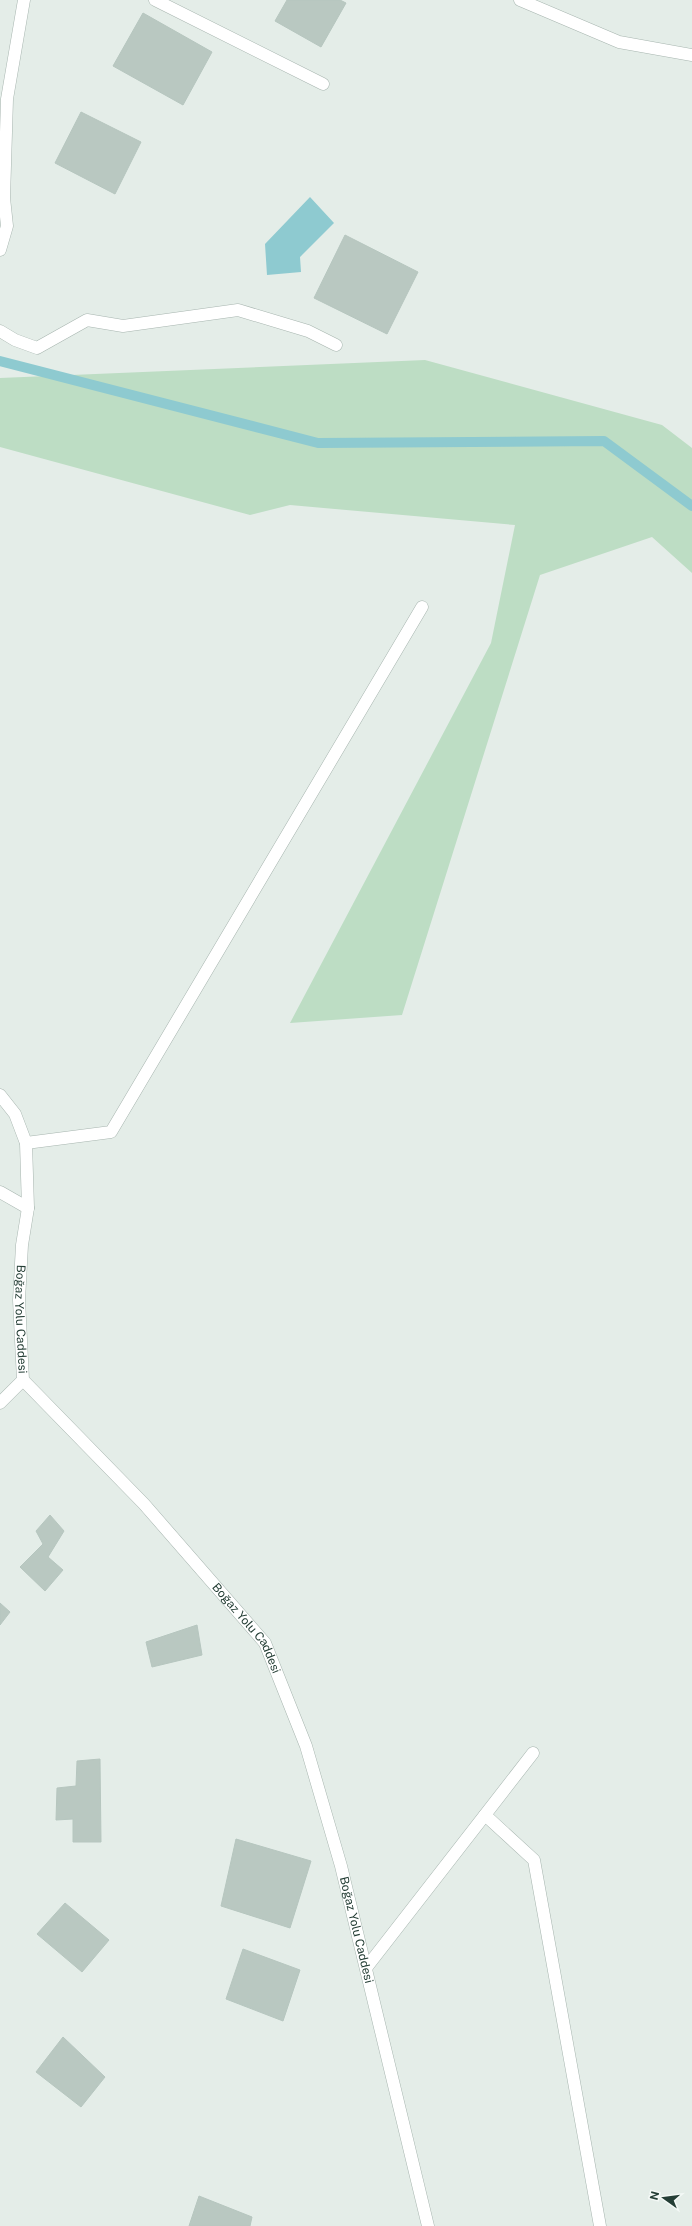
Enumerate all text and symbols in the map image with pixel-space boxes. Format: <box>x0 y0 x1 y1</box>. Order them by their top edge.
street label: Boğaz Yolu Caddesi <box>12 1264 30 1374</box>
street label: Boğaz Yolu Caddesi <box>209 1580 283 1675</box>
street label: Boğaz Yolu Caddesi <box>337 1875 376 1985</box>
north arrow <box>644 2178 684 2218</box>
text: N <box>647 2190 661 2201</box>

